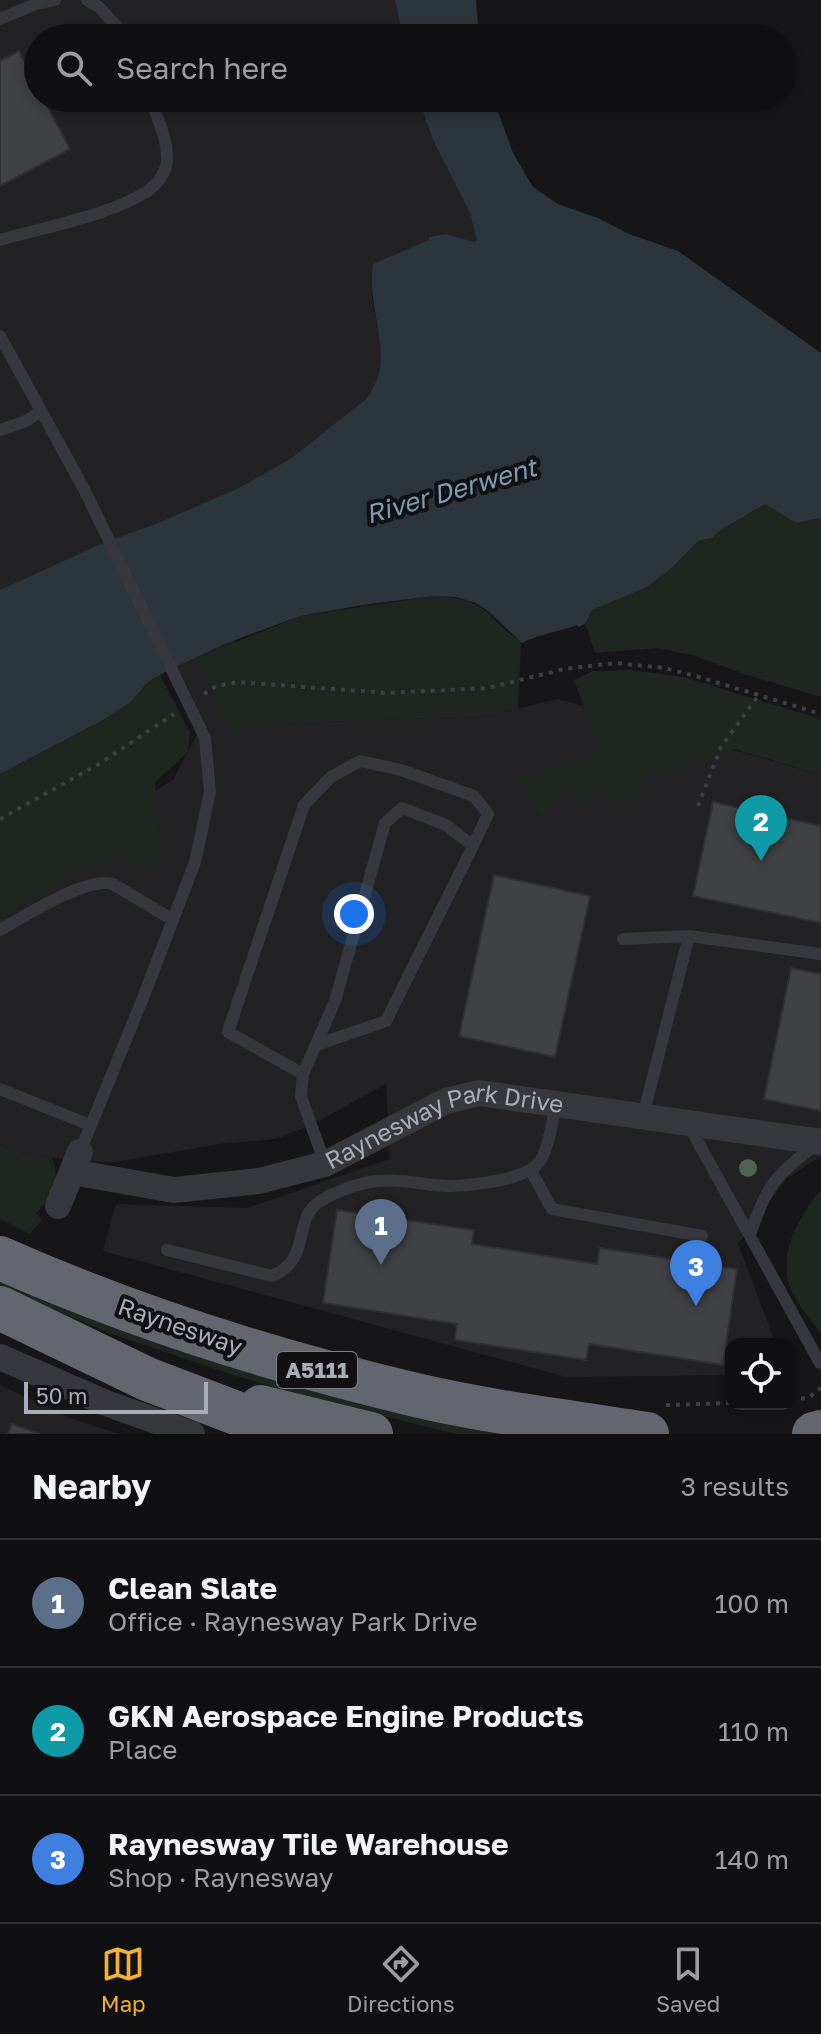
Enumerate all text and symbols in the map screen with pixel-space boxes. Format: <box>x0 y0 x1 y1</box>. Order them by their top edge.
search box <box>24 24 797 112</box>
icon: search <box>52 46 96 90</box>
text: Search here <box>116 50 288 86</box>
water label: River Derwent <box>362 451 542 530</box>
pin: 2 <box>735 795 787 861</box>
your location <box>334 894 374 934</box>
street label: Raynesway Park Drive <box>320 1077 565 1174</box>
pin: 1 <box>355 1199 407 1265</box>
pin: 3 <box>670 1240 722 1306</box>
street label: Raynesway <box>115 1291 246 1360</box>
map controls <box>725 1338 797 1410</box>
button: locate <box>725 1338 797 1410</box>
road number: A5111 <box>277 1352 357 1388</box>
scale bar <box>24 1378 208 1414</box>
text: 50 m <box>36 1382 87 1409</box>
text: Nearby <box>32 1466 152 1506</box>
text: 3 results <box>681 1471 789 1502</box>
text: Clean Slate <box>108 1570 277 1606</box>
text: 1 <box>51 1588 65 1619</box>
text: 100 m <box>715 1588 789 1619</box>
text: Office · Raynesway Park Drive <box>108 1606 478 1637</box>
text: GKN Aerospace Engine Products <box>108 1698 584 1734</box>
text: 2 <box>50 1716 66 1747</box>
text: 110 m <box>718 1716 789 1747</box>
text: Place <box>108 1734 177 1765</box>
text: Raynesway Tile Warehouse <box>108 1826 509 1862</box>
text: 3 <box>50 1844 66 1875</box>
text: 140 m <box>715 1844 789 1875</box>
text: Shop · Raynesway <box>108 1862 333 1893</box>
tab: Map <box>101 1942 146 2017</box>
tab: Directions <box>347 1942 455 2017</box>
tab: Saved <box>656 1942 720 2017</box>

